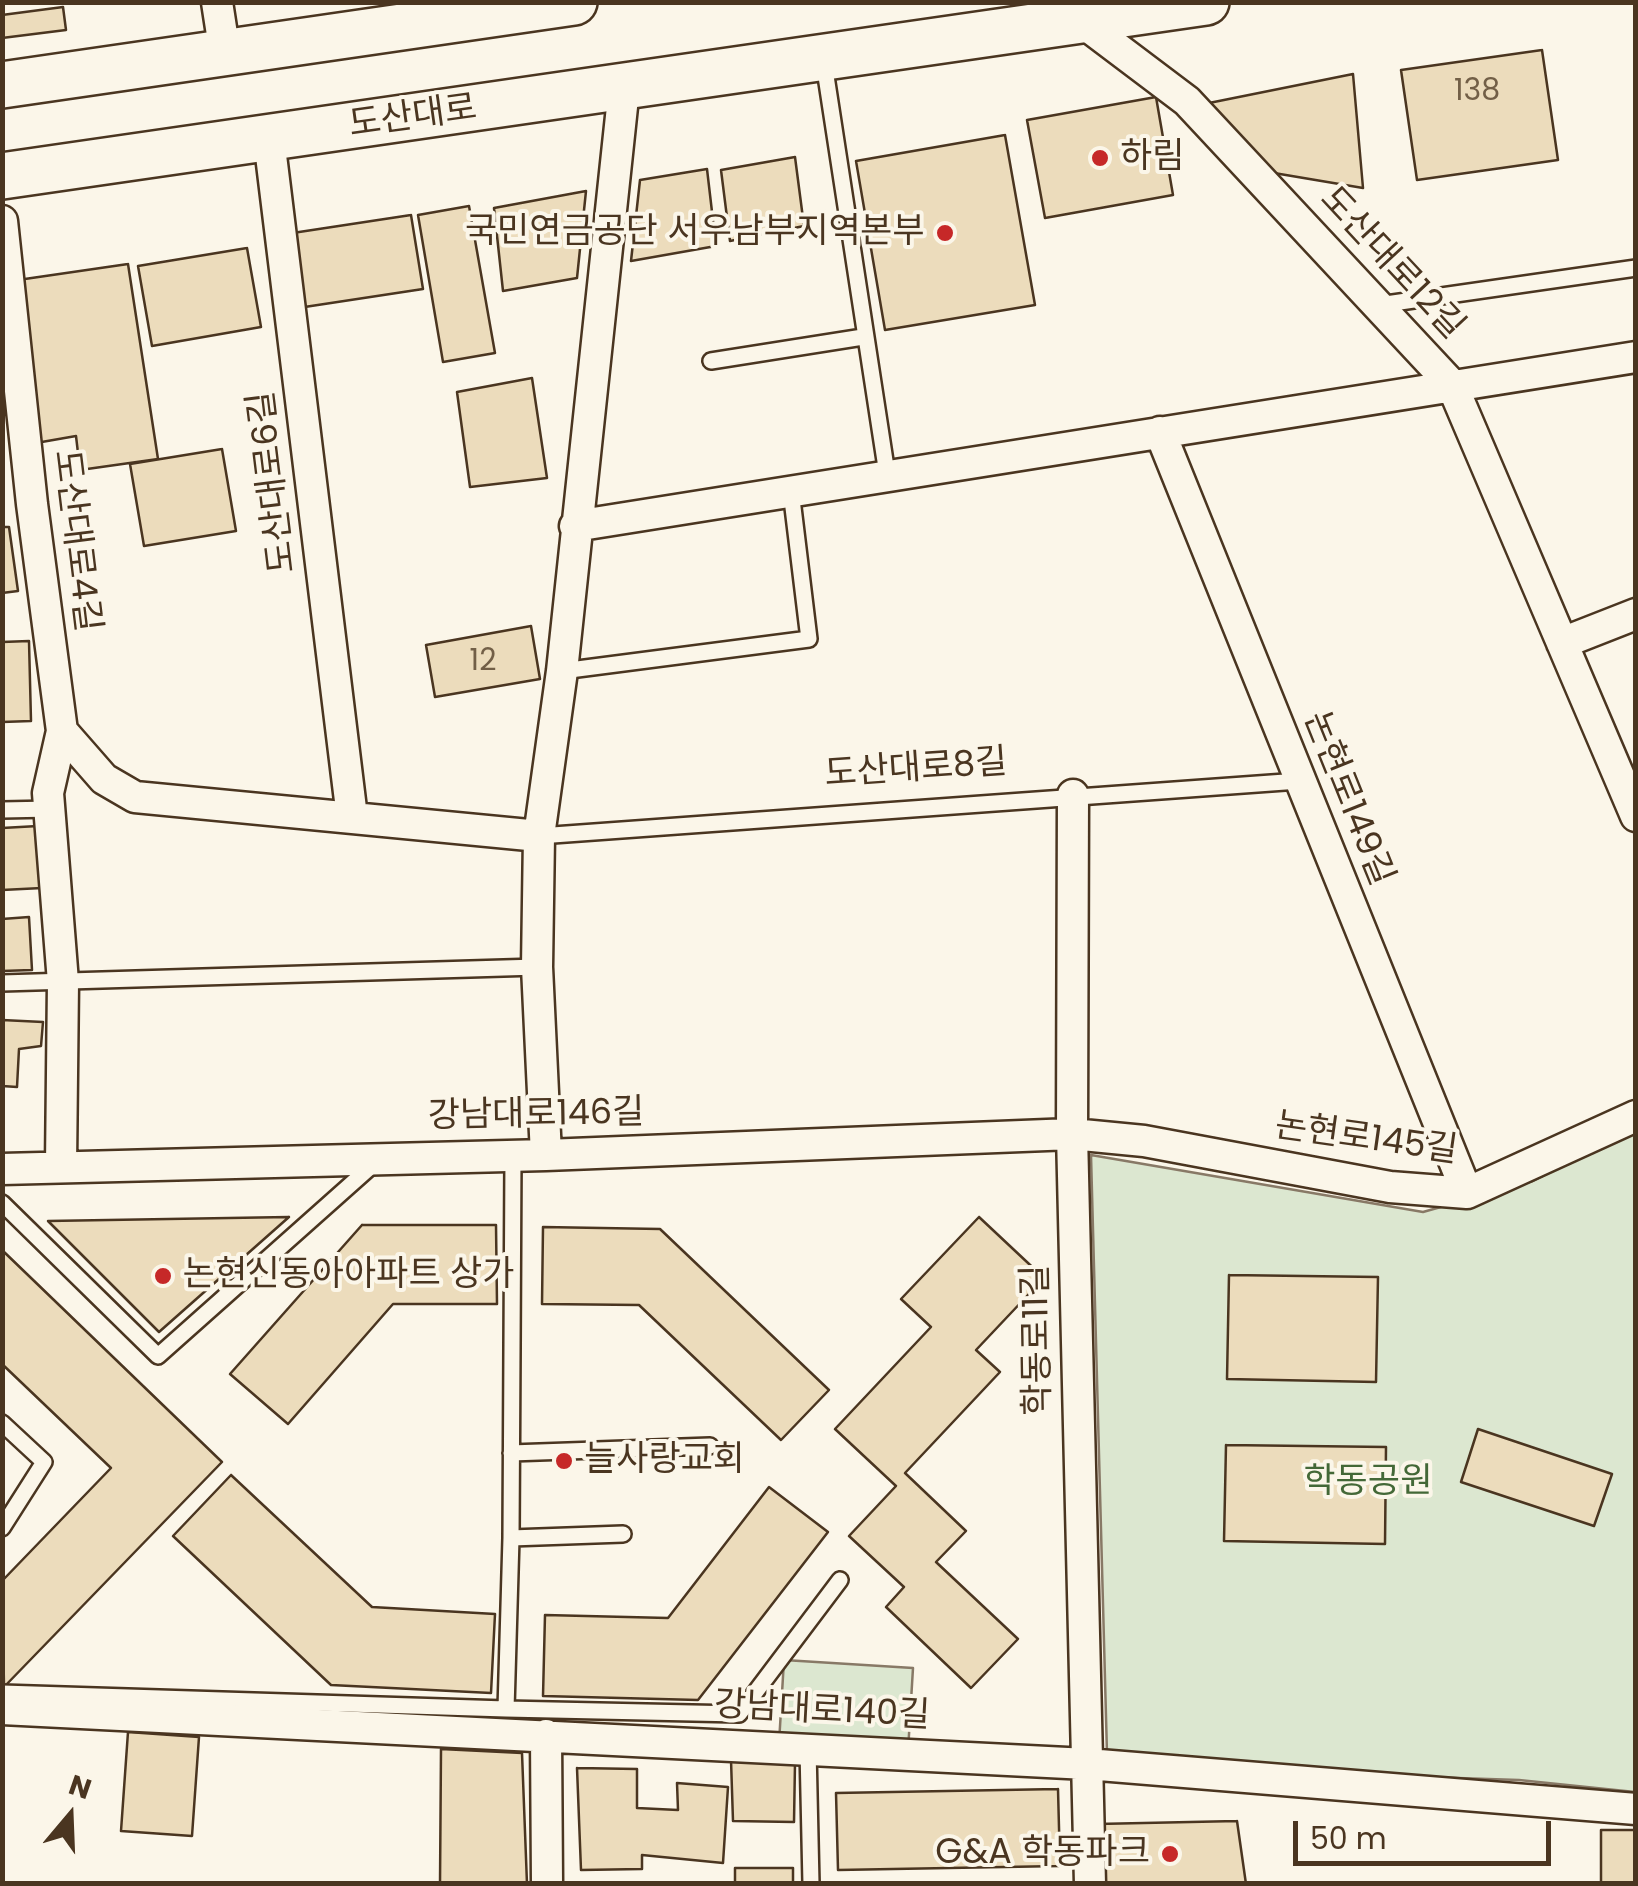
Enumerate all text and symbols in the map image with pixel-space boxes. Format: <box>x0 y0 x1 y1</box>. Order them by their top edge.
house number: 138 <box>1454 74 1500 110</box>
street label: 도산대로 <box>346 88 480 148</box>
place label: 하림 <box>1120 137 1184 179</box>
marker: 하림 <box>1089 147 1111 169</box>
street label: 도산대로12길 <box>1310 179 1472 349</box>
place label: 국민연금공단 서우남부지역본부 <box>465 212 925 254</box>
marker: 국민연금공단 서우남부지역본부 <box>934 222 956 244</box>
street label: 도산대로6길 <box>242 389 306 575</box>
street label: 도산대로4길 <box>43 448 107 634</box>
house number: 12 <box>470 644 496 680</box>
street label: 논현로149길 <box>1293 706 1401 892</box>
street label: 도산대로8길 <box>823 743 1009 797</box>
street label: 강남대로146길 <box>427 1093 645 1139</box>
street label: 논현로145길 <box>1272 1106 1460 1174</box>
place label: 논현신동아아파트 상가 <box>183 1255 514 1297</box>
street label: 학동로11길 <box>1017 1264 1061 1416</box>
marker: 논현신동아아파트 상가 <box>152 1265 174 1287</box>
place label: 늘사랑교회 <box>584 1440 745 1482</box>
marker: 늘사랑교회 <box>553 1450 575 1472</box>
park label: 학동공원 <box>1304 1462 1432 1504</box>
street label: 강남대로140길 <box>713 1685 931 1739</box>
text: N <box>64 1765 96 1809</box>
north arrow <box>20 1766 120 1866</box>
scale bar <box>1298 1801 1556 1863</box>
text: 50 m <box>1310 1817 1387 1860</box>
place label: G&A 학동파크 <box>935 1833 1150 1875</box>
marker: G&A 학동파크 <box>1159 1843 1181 1865</box>

